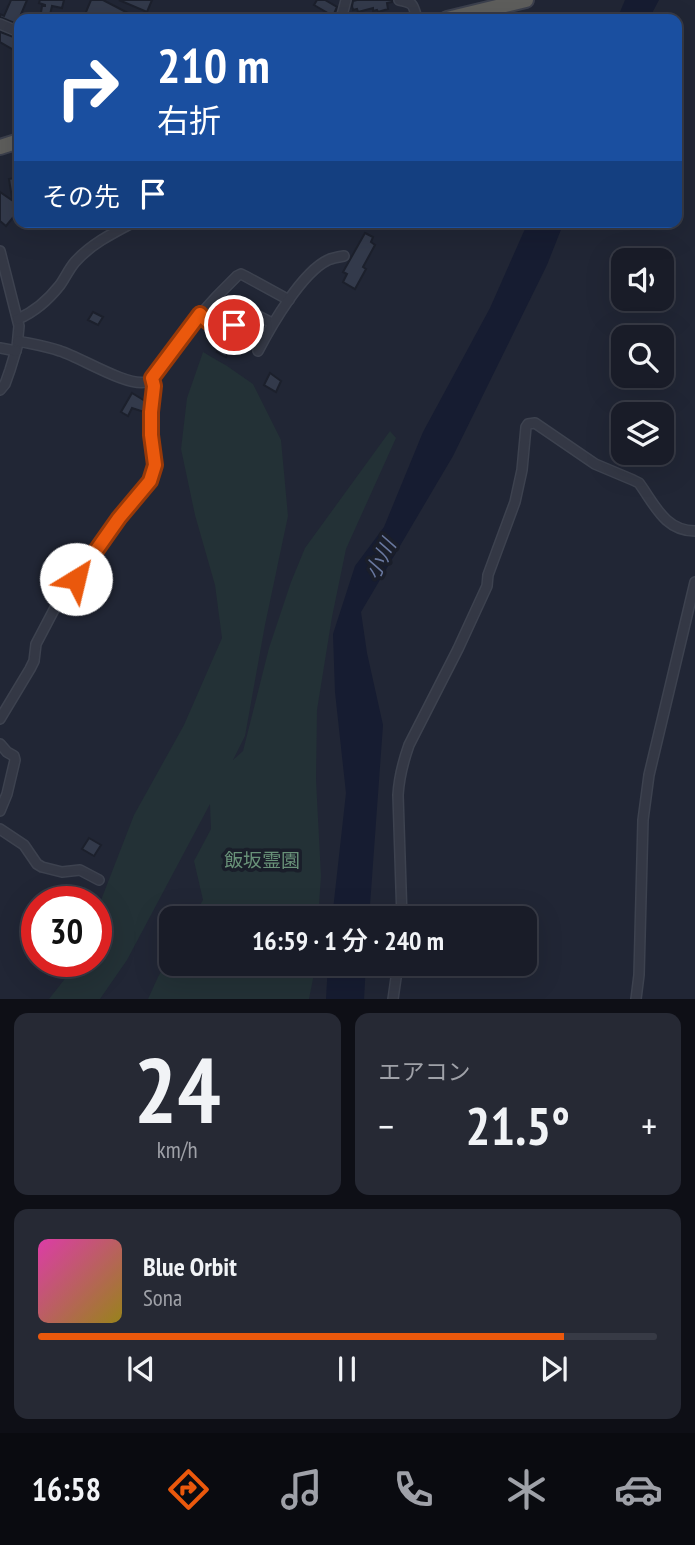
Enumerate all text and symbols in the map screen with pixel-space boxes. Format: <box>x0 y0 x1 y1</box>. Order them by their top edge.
text: 210 m <box>157 33 270 97</box>
icon: right <box>42 42 133 133</box>
text: 右折 <box>157 99 221 141</box>
icon: arrive <box>134 175 172 213</box>
text: その先 <box>42 180 120 213</box>
map controls <box>611 248 674 465</box>
button: sound <box>611 248 674 311</box>
pin <box>204 295 264 355</box>
icon: arrive <box>215 306 253 344</box>
button: search <box>611 325 674 388</box>
button: layers <box>611 402 674 465</box>
water label: 小川 <box>358 532 402 584</box>
position arrow <box>39 542 113 616</box>
park label: 飯坂霊園 <box>224 848 300 872</box>
speed limit sign: 30 <box>21 886 112 977</box>
text: 16:59 · 1 分 · 240 m <box>252 924 444 957</box>
text: 24 <box>134 1030 221 1148</box>
text: エアコン <box>379 1057 471 1086</box>
text: 21.5° <box>465 1092 570 1159</box>
text: − <box>379 1101 394 1150</box>
text: + <box>641 1101 657 1150</box>
text: km/h <box>157 1135 198 1164</box>
text: Blue Orbit <box>143 1250 237 1283</box>
text: Sona <box>143 1283 182 1312</box>
icon: previous <box>122 1350 160 1388</box>
icon: pause <box>328 1350 366 1388</box>
icon: next <box>535 1350 573 1388</box>
icon: directions <box>164 1465 213 1514</box>
icon: music <box>277 1465 326 1514</box>
icon: phone <box>389 1465 438 1514</box>
icon: climate <box>502 1465 551 1514</box>
icon: car <box>614 1465 663 1514</box>
text: 16:58 <box>32 1468 101 1510</box>

